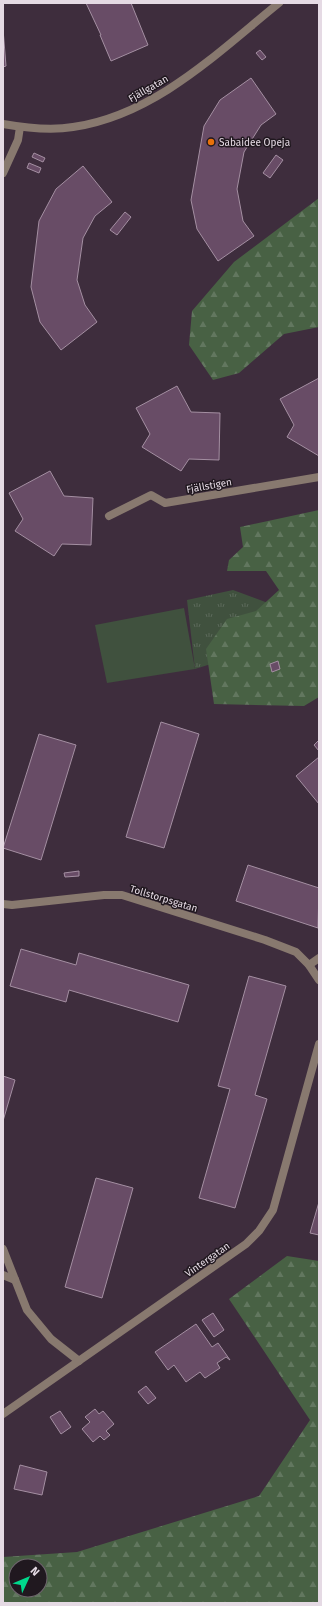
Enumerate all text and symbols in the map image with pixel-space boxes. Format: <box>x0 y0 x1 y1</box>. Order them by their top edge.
street label: Fjällgatan <box>126 73 171 105</box>
marker: Sabaidee Opeja <box>206 137 216 147</box>
place label: Sabaidee Opeja <box>219 137 290 149</box>
street label: Fjällstigen <box>185 476 233 496</box>
street label: Tollstorpsgatan <box>128 883 199 915</box>
street label: Vintergatan <box>183 1240 232 1280</box>
north arrow <box>8 1558 48 1598</box>
text: N <box>28 1564 42 1579</box>

